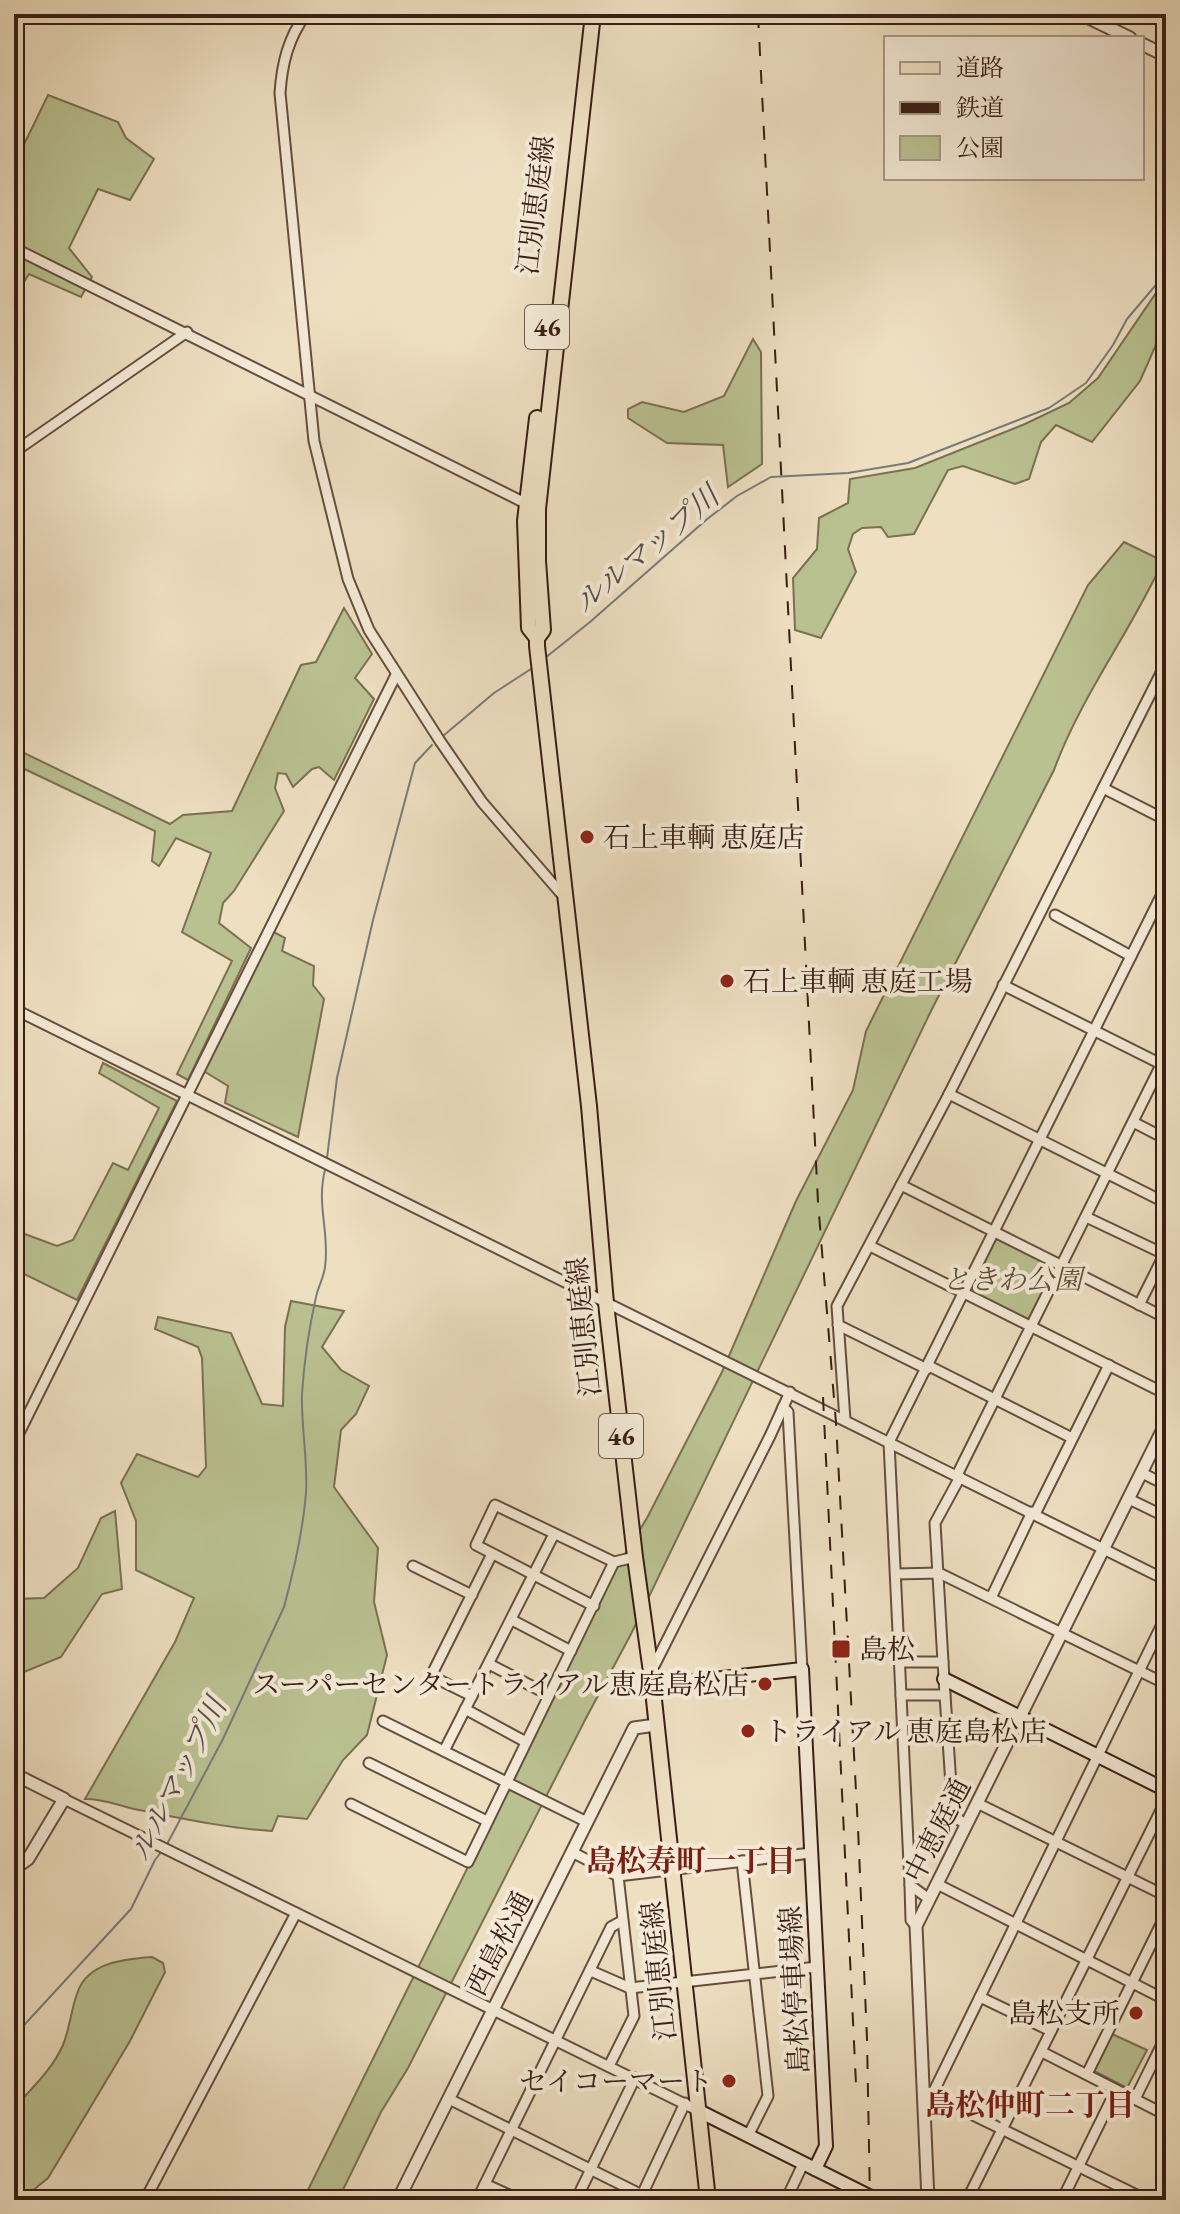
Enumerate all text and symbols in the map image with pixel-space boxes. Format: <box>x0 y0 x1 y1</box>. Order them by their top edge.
legend <box>884 36 1144 180</box>
text: 道路 <box>956 52 1004 83</box>
text: 鉄道 <box>956 92 1004 123</box>
text: 公園 <box>956 132 1004 163</box>
street label: 江別恵庭線 <box>509 133 561 277</box>
road number: 46 <box>525 305 569 349</box>
water label: ルルマップ川 <box>565 475 729 621</box>
place label: 石上車輌 恵庭店 <box>603 819 805 855</box>
marker: 石上車輌 恵庭店 <box>578 828 596 846</box>
place label: 石上車輌 恵庭工場 <box>743 963 973 999</box>
marker: 石上車輌 恵庭工場 <box>718 972 736 990</box>
street label: 江別恵庭線 <box>558 1255 608 1399</box>
park label: ときわ公園 <box>942 1261 1086 1297</box>
road number: 46 <box>599 1414 643 1458</box>
place label: 島松 <box>859 1631 915 1667</box>
marker: 島松 <box>830 1638 852 1660</box>
place label: スーパーセンタートライアル恵庭島松店 <box>252 1666 749 1702</box>
marker: スーパーセンタートライアル恵庭島松店 <box>756 1675 774 1693</box>
water label: ルルマップ川 <box>119 1688 236 1867</box>
place label: トライアル 恵庭島松店 <box>764 1713 1047 1749</box>
marker: トライアル 恵庭島松店 <box>739 1722 757 1740</box>
street label: 中恵庭通 <box>896 1772 978 1888</box>
district label: 島松寿町一丁目 <box>586 1841 796 1880</box>
street label: 西島松通 <box>458 1885 540 2001</box>
street label: 江別恵庭線 <box>633 1899 683 2043</box>
street label: 島松停車場線 <box>772 1905 816 2075</box>
place label: 島松支所 <box>1008 1995 1120 2031</box>
marker: 島松支所 <box>1127 2004 1145 2022</box>
place label: セイコーマート <box>519 2063 713 2099</box>
marker: セイコーマート <box>720 2072 738 2090</box>
district label: 島松仲町二丁目 <box>925 2085 1135 2124</box>

